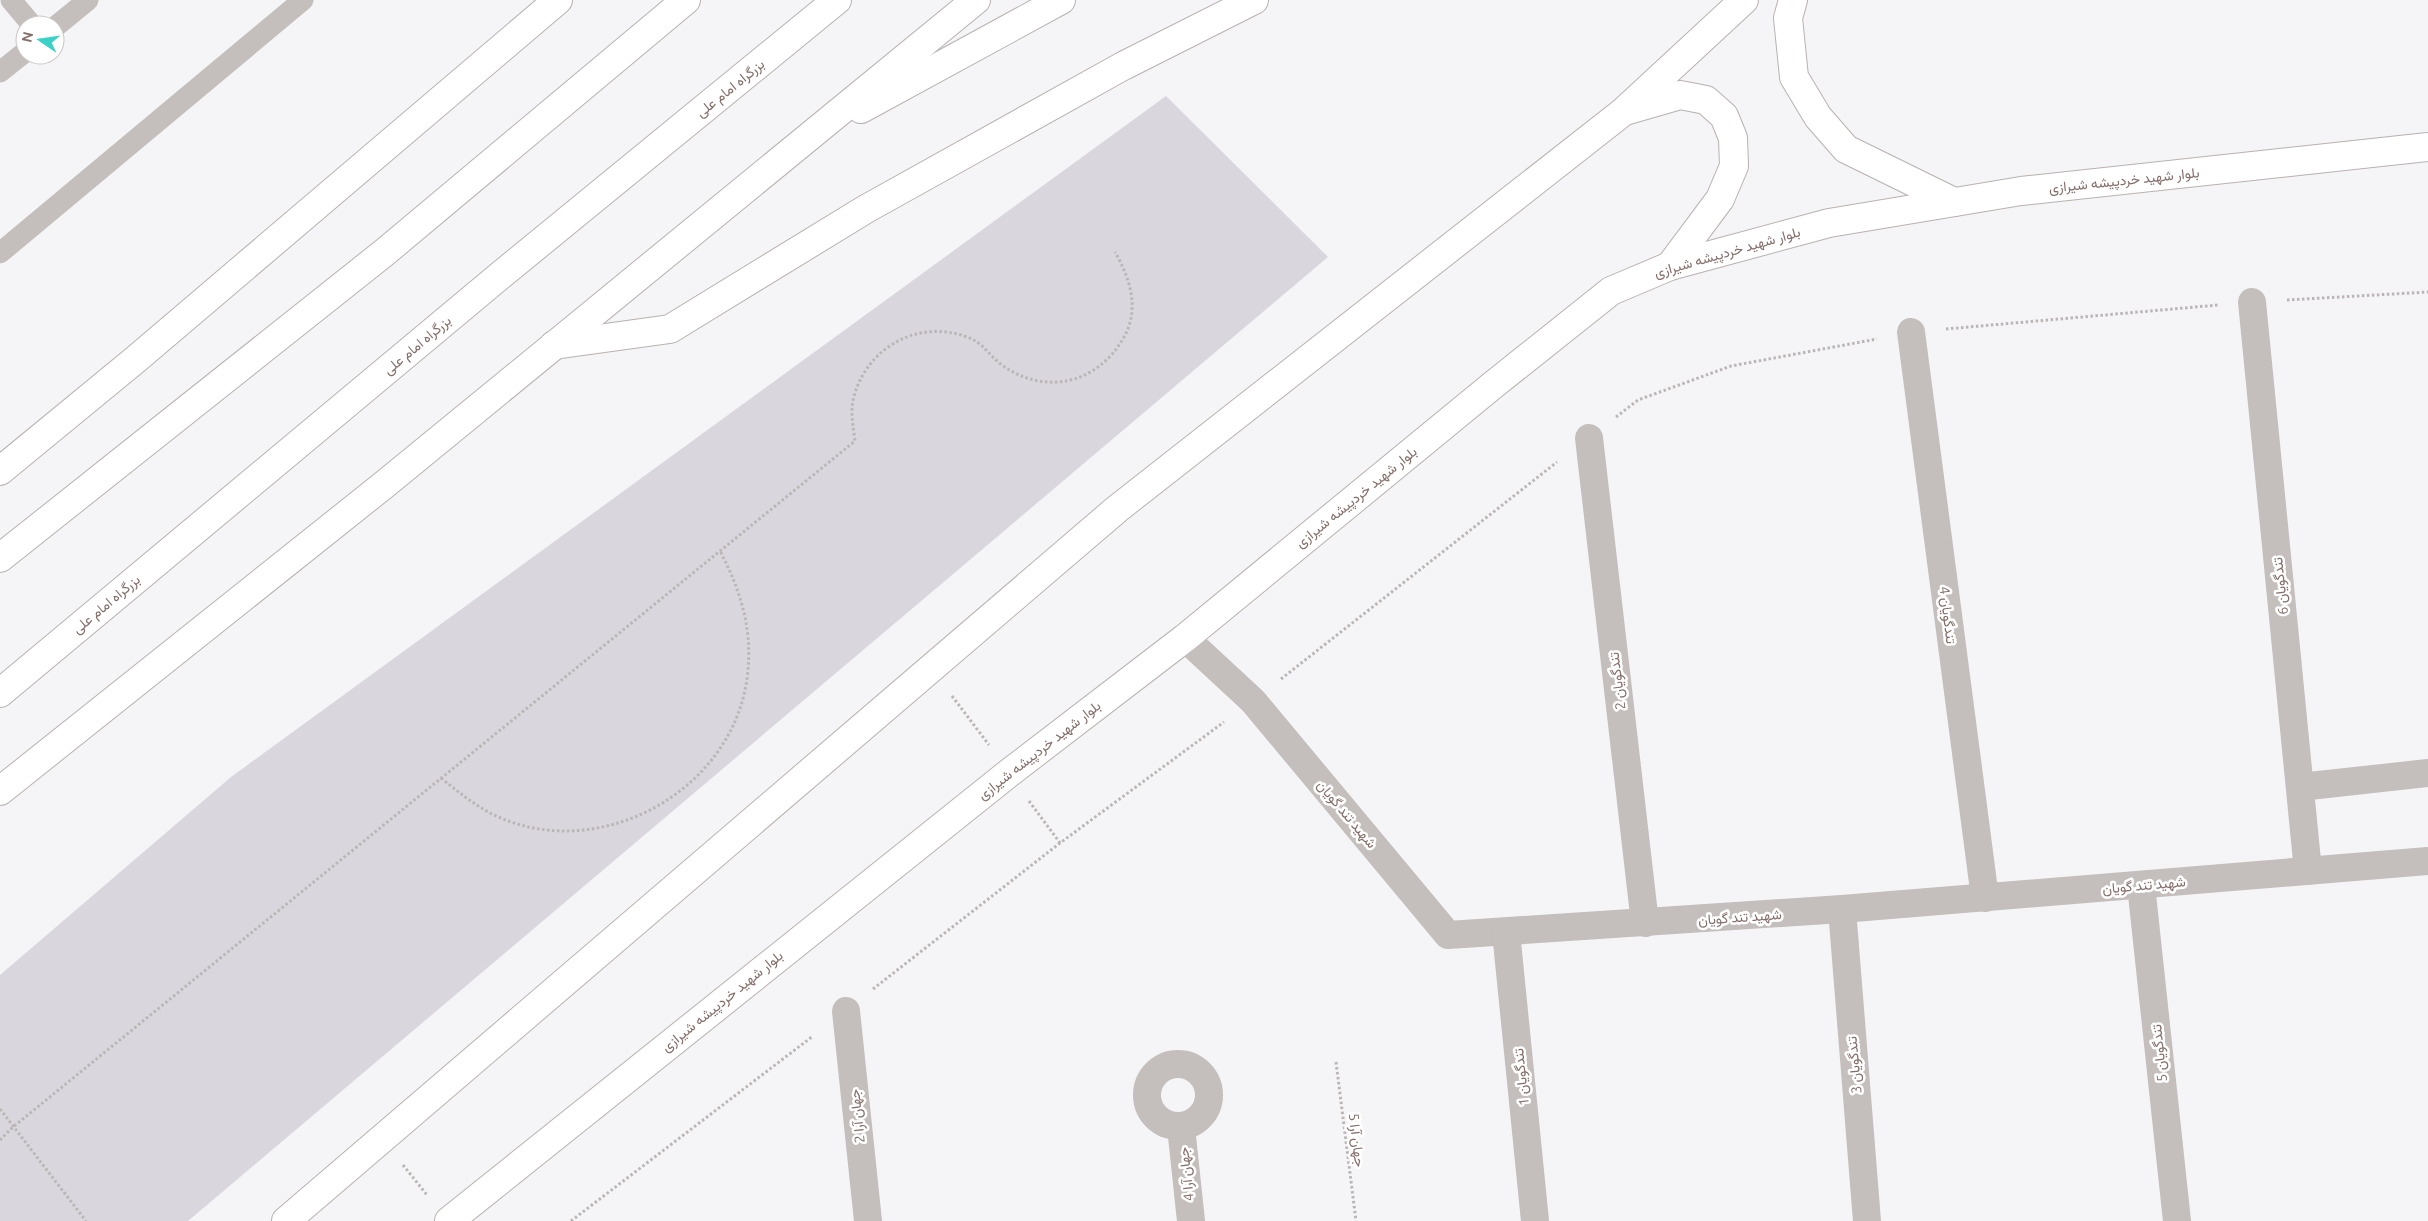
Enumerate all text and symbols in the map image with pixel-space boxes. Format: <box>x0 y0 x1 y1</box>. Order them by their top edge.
north arrow <box>15 15 65 65</box>
text: N <box>18 30 36 44</box>
street label: بزرگراه امام علی <box>693 56 768 121</box>
street label: بلوار شهید خردپیشه شیرازی <box>2048 164 2200 198</box>
street label: بلوار شهید خردپیشه شیرازی <box>1652 223 1803 282</box>
street label: بزرگراه امام علی <box>380 312 455 379</box>
street label: بلوار شهید خردپیشه شیرازی <box>1292 443 1421 552</box>
street label: تندگویان 6 <box>2269 556 2292 616</box>
street label: بزرگراه امام علی <box>69 571 144 638</box>
street label: تندگویان 4 <box>1936 585 1959 645</box>
street label: تندگویان 2 <box>1606 651 1629 711</box>
street label: بلوار شهید خردپیشه شیرازی <box>974 697 1105 804</box>
street label: شهید تند گویان <box>1313 777 1380 852</box>
street label: شهید تند گویان <box>2102 873 2186 898</box>
street label: شهید تند گویان <box>1698 906 1782 929</box>
street label: بلوار شهید خردپیشه شیرازی <box>658 947 787 1056</box>
street label: تندگویان 5 <box>2148 1023 2171 1083</box>
street label: تندگویان 3 <box>1843 1035 1865 1094</box>
street label: تندگویان 1 <box>1510 1047 1533 1107</box>
street label: جهان آرا 2 <box>846 1088 869 1144</box>
street label: جهان آرا 5 <box>1345 1112 1368 1168</box>
street label: جهان آرا 4 <box>1175 1146 1198 1202</box>

